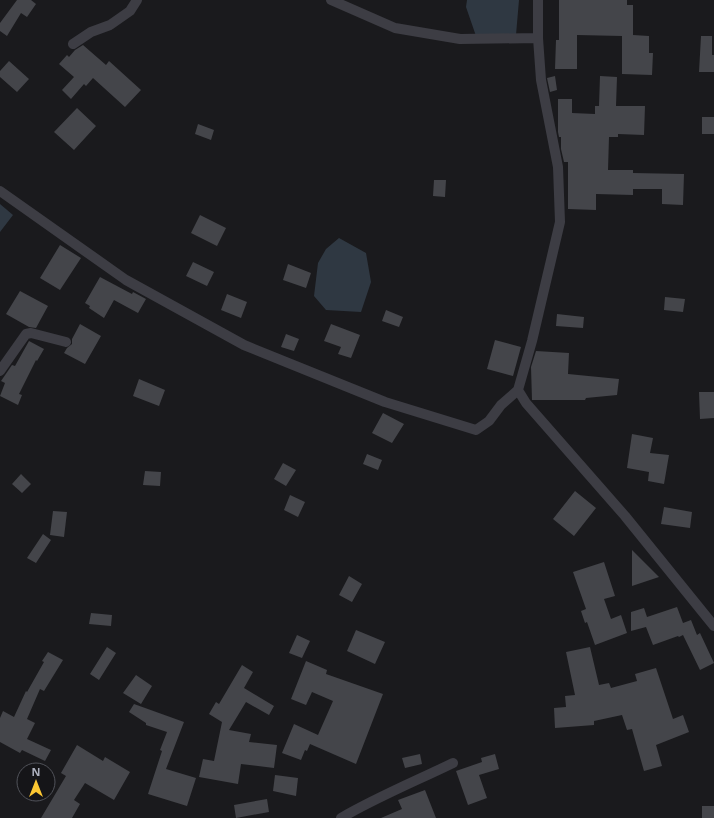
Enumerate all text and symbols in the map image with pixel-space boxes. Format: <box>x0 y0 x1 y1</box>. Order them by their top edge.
north arrow <box>16 762 56 802</box>
text: N <box>32 764 40 779</box>

